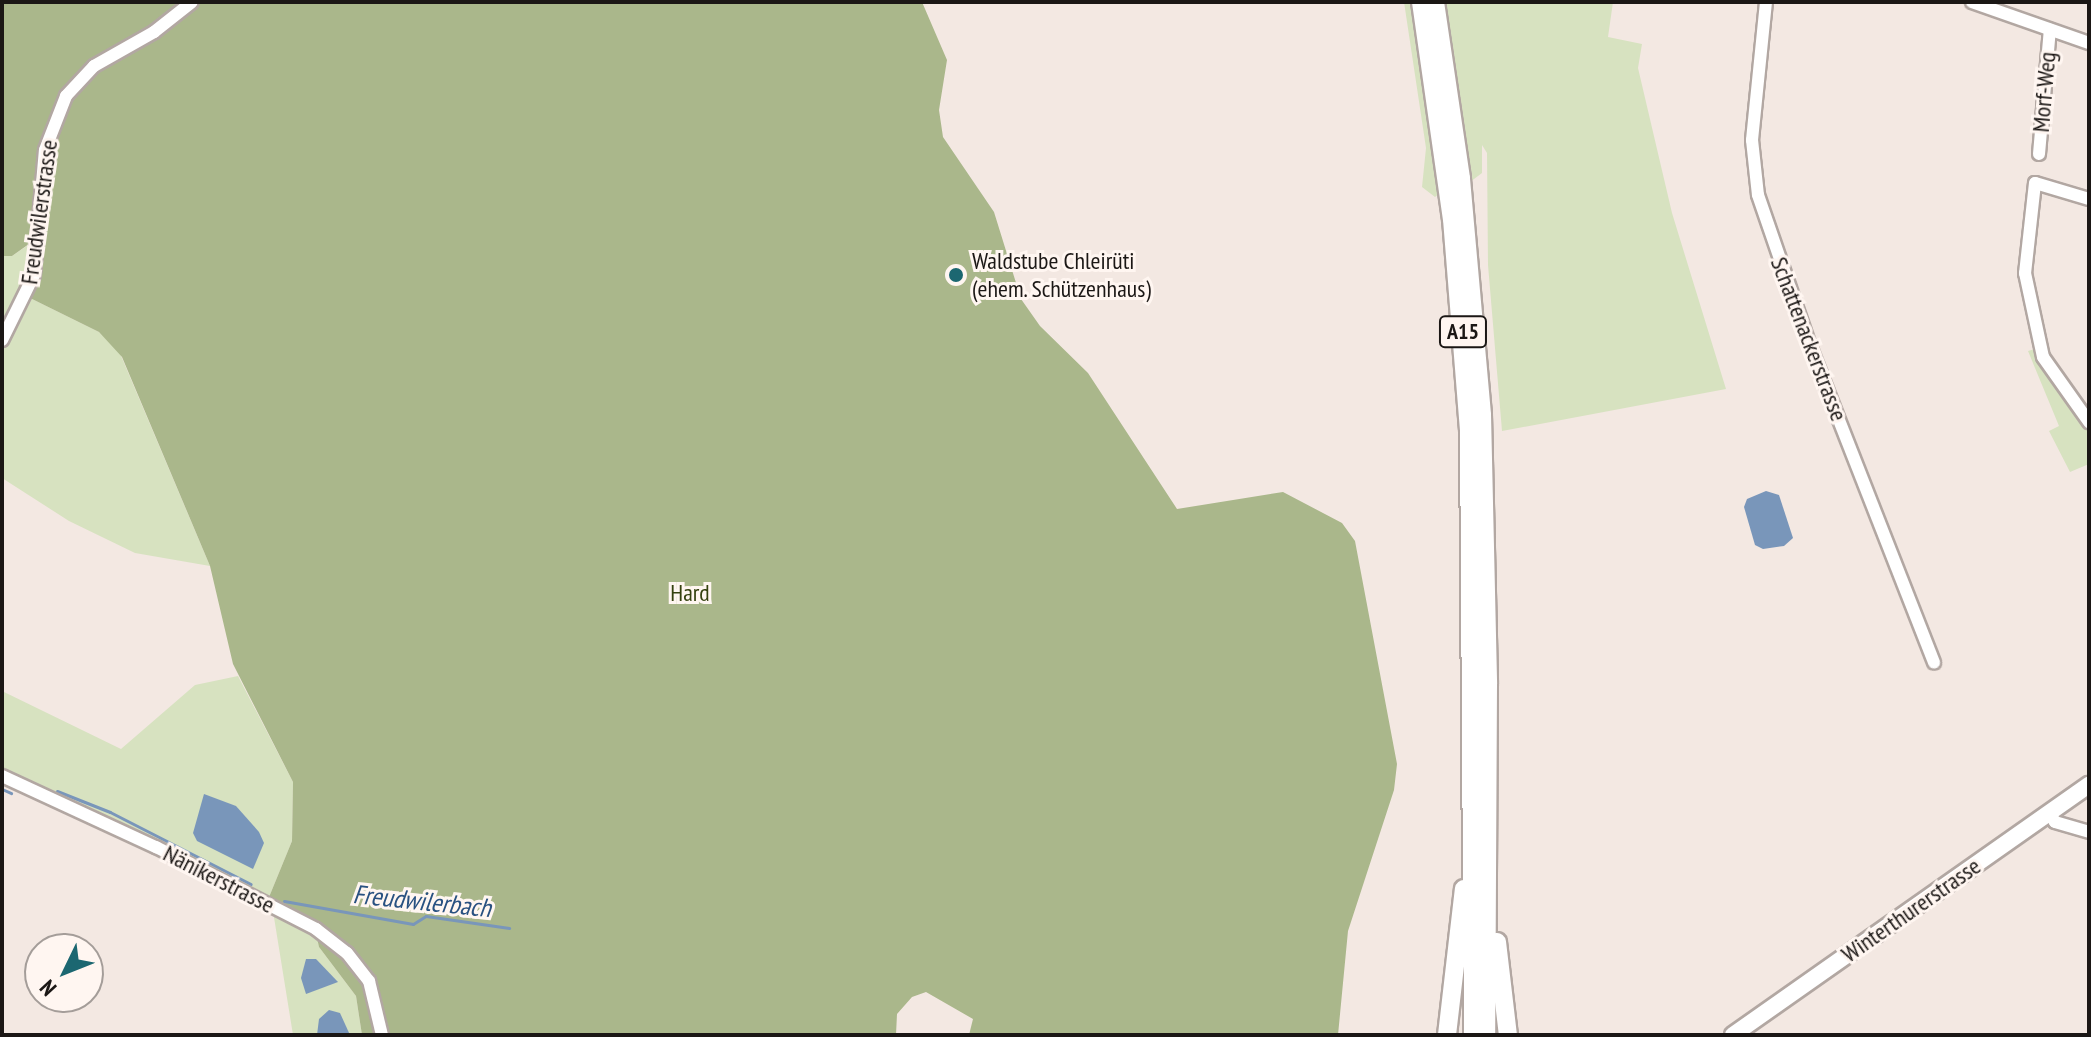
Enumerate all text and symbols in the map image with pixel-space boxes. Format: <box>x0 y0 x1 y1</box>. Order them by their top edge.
street label: Morf-Weg <box>2026 51 2062 133</box>
street label: Freudwilerstrasse <box>15 138 63 286</box>
place label: Waldstube Chleirüti (ehem. Schützenhaus) <box>972 247 1152 303</box>
street label: Schattenackerstrasse <box>1765 253 1853 425</box>
marker: Waldstube Chleirüti (ehem. Schützenhaus) <box>947 266 965 284</box>
road number: A15 <box>1437 314 1489 350</box>
park label: Hard <box>670 579 710 607</box>
street label: Nänikerstrasse <box>159 839 279 919</box>
street label: Winterthurerstrasse <box>1836 851 1986 969</box>
water label: Freudwilerbach <box>352 878 492 924</box>
north arrow <box>24 933 104 1013</box>
text: N <box>34 974 62 1002</box>

